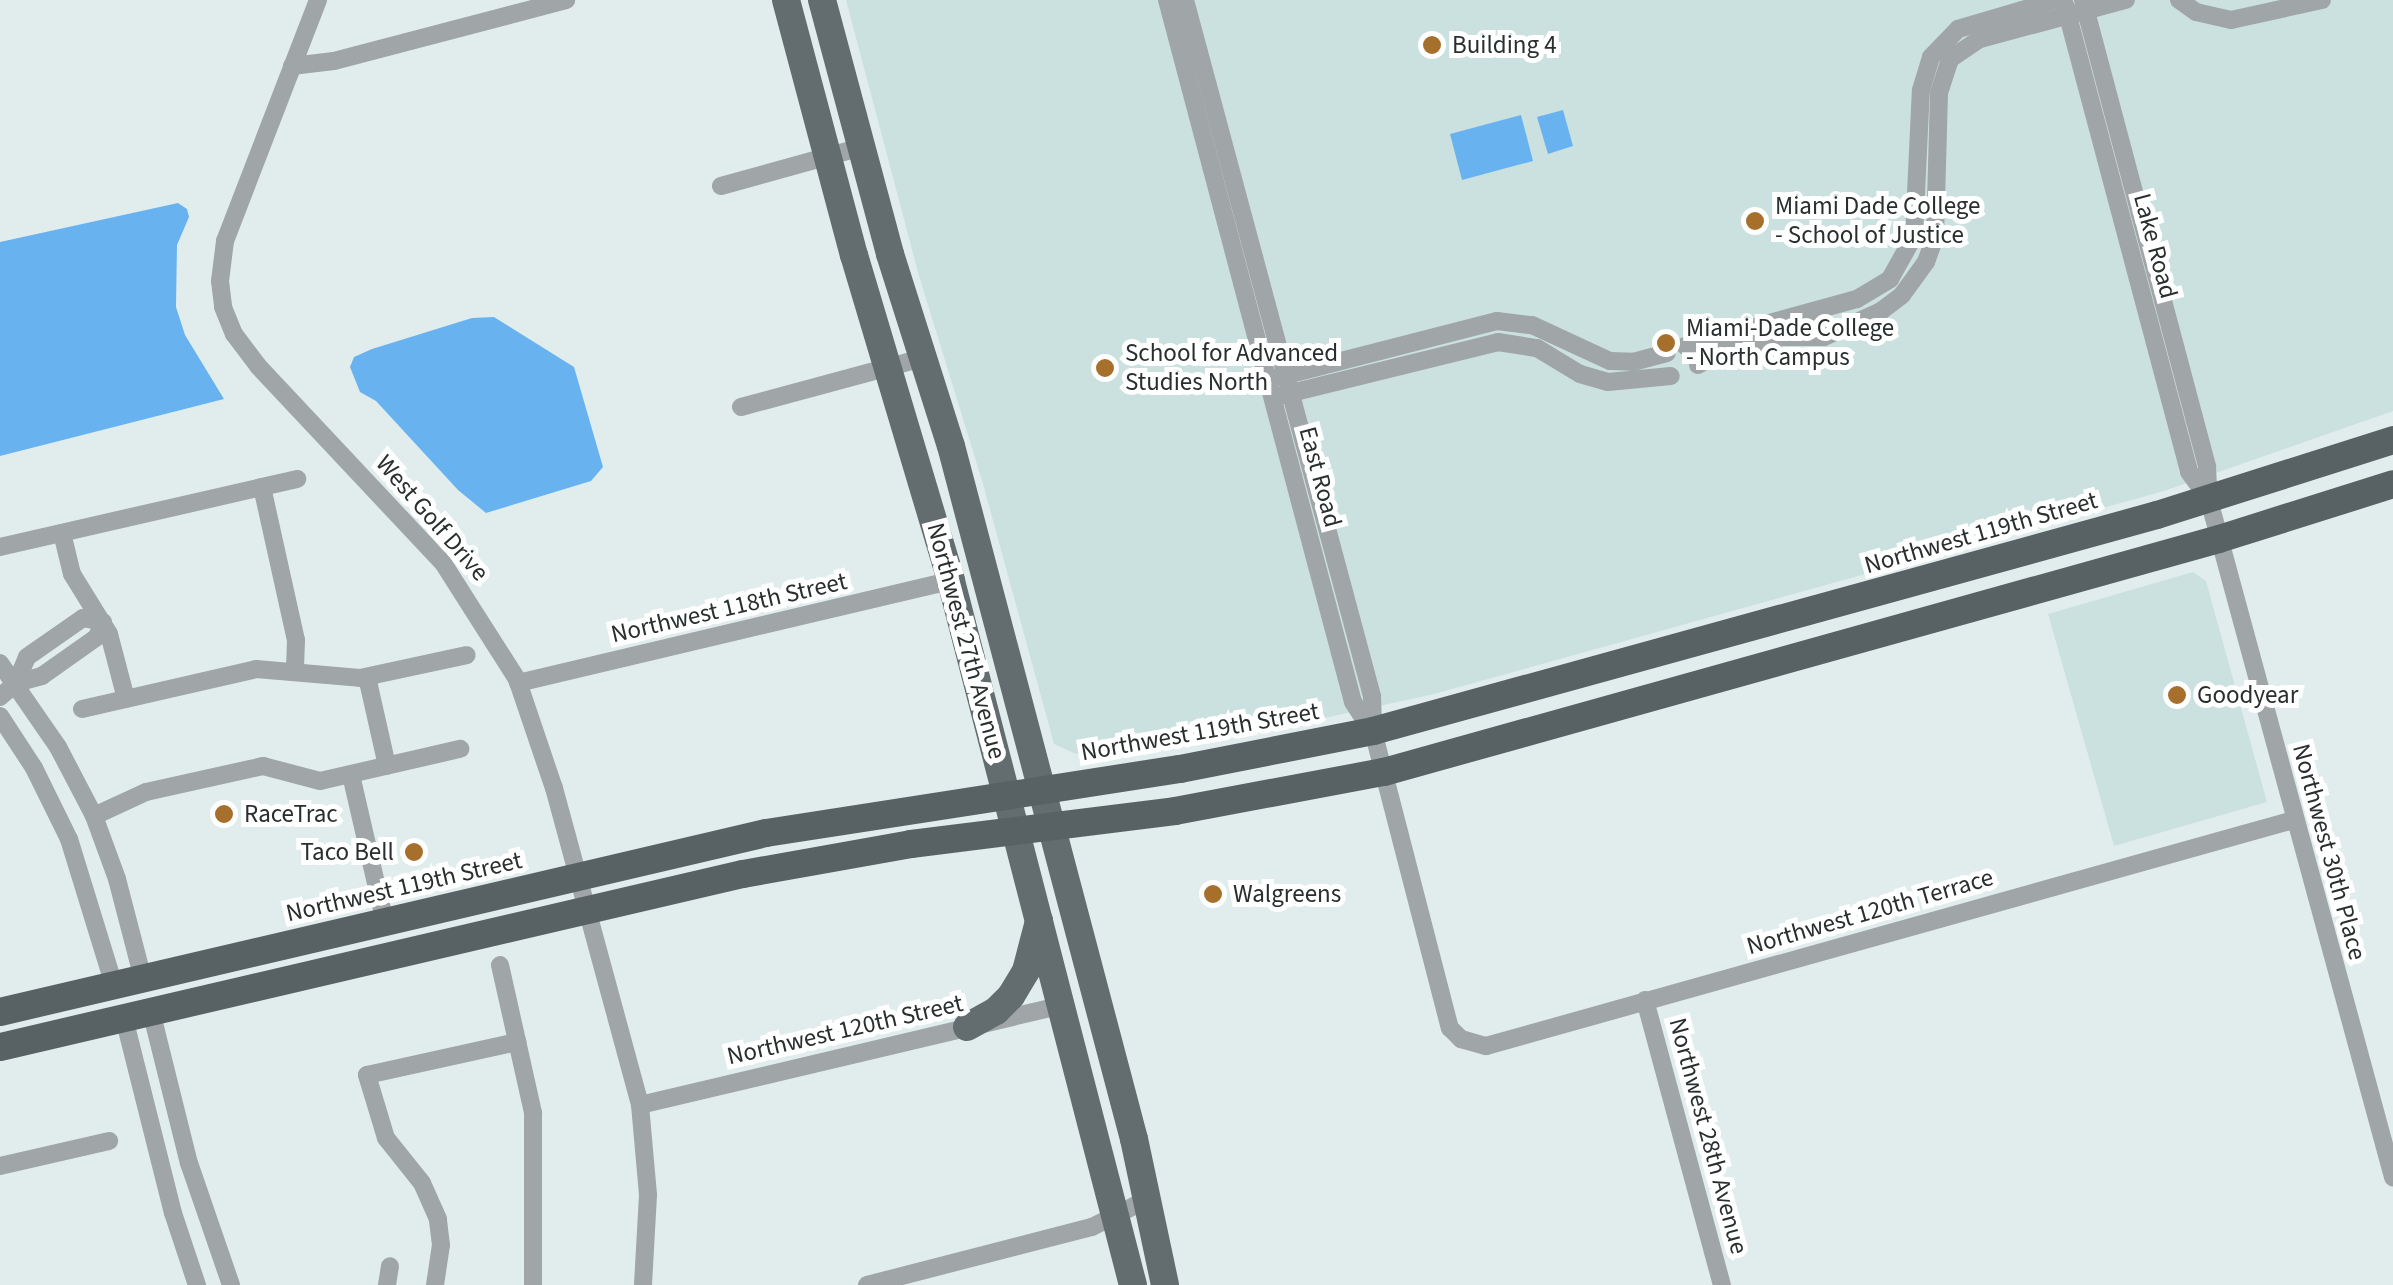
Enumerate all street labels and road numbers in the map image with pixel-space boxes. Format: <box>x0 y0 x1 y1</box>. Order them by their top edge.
street label: Lake Road <box>2127 190 2183 302</box>
street label: East Road <box>1292 423 1348 531</box>
street label: West Golf Drive <box>369 449 495 587</box>
street label: Northwest 119th Street <box>1861 485 2101 581</box>
street label: Northwest 27th Avenue <box>920 520 1012 762</box>
street label: Northwest 118th Street <box>608 566 850 650</box>
street label: Northwest 119th Street <box>1079 696 1321 768</box>
street label: Northwest 30th Place <box>2286 741 2372 963</box>
street label: Northwest 119th Street <box>283 845 525 929</box>
street label: Northwest 120th Terrace <box>1743 862 1997 962</box>
street label: Northwest 120th Street <box>724 988 966 1072</box>
street label: Northwest 28th Avenue <box>1662 1015 1754 1257</box>

